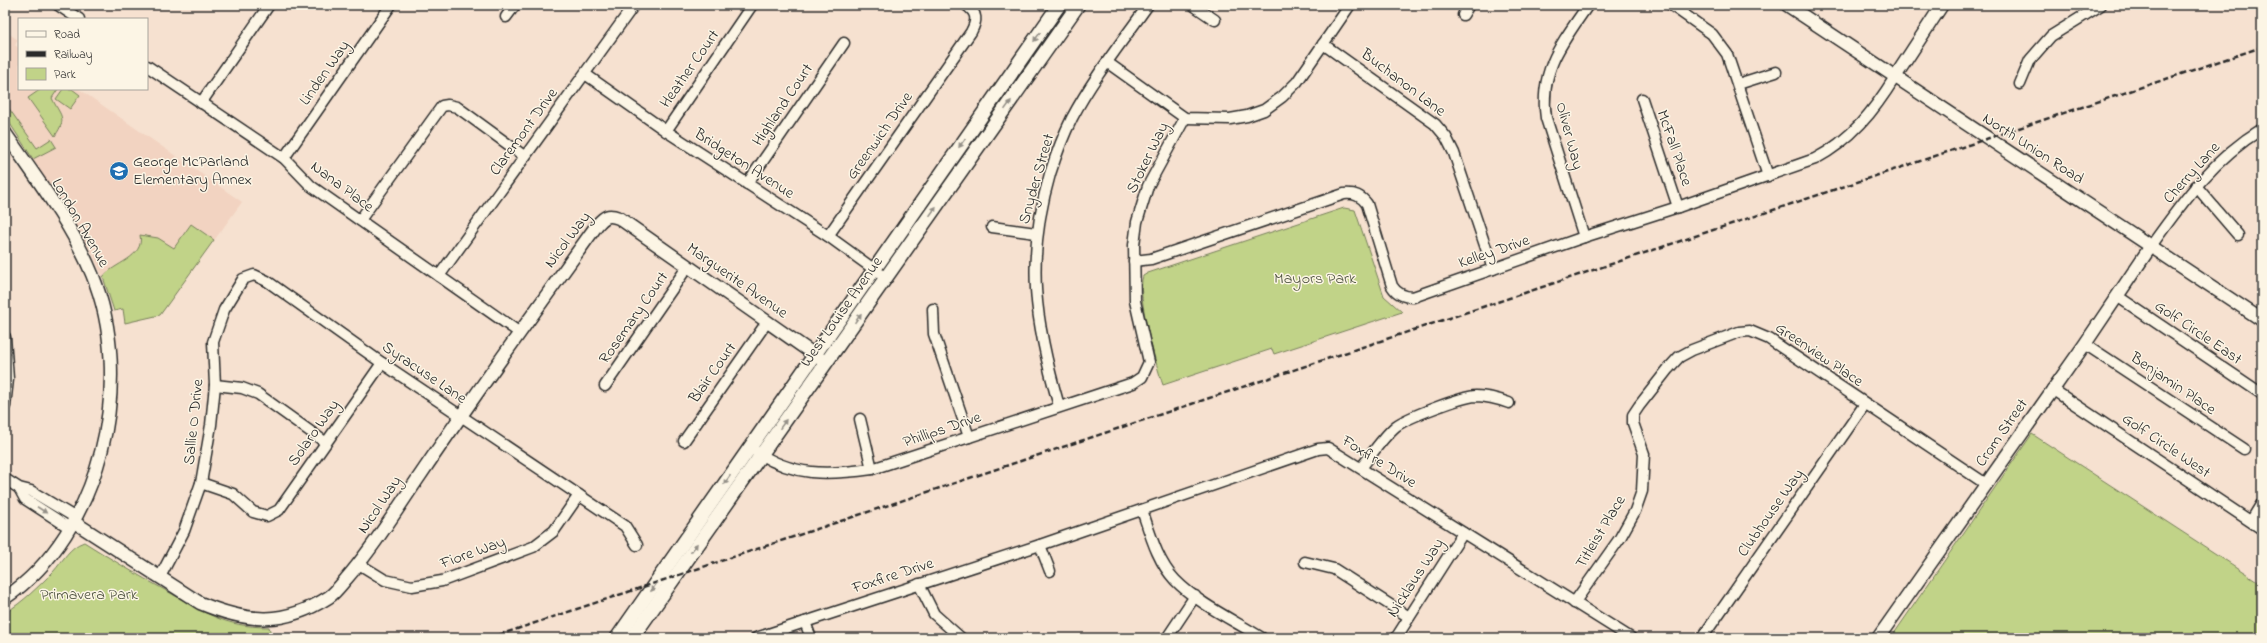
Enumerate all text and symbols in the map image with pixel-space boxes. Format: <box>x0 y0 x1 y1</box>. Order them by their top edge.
legend <box>18 18 148 90</box>
street label: Heather Court <box>654 24 726 113</box>
text: Road <box>54 26 80 44</box>
one-way arrow <box>1033 32 1041 42</box>
street label: Linden Way <box>294 35 356 110</box>
street label: Buchanon Lane <box>1355 42 1451 123</box>
text: Railway <box>54 46 93 65</box>
street label: Highland Court <box>746 58 820 151</box>
text: Park <box>54 66 76 84</box>
street label: Claremont Drive <box>484 82 565 181</box>
street label: Greenwich Drive <box>841 86 920 185</box>
one-way arrow <box>1004 100 1012 110</box>
street label: Oliver Way <box>1549 100 1590 172</box>
street label: McFall Place <box>1650 107 1698 190</box>
street label: North Union Road <box>1977 107 2089 191</box>
street label: Stoker Way <box>1120 118 1176 198</box>
street label: Bridgeton Avenue <box>688 122 800 206</box>
street label: Snyder Street <box>1013 130 1062 227</box>
street label: Cherry Lane <box>2158 136 2227 209</box>
one-way arrow <box>958 138 966 149</box>
place label: George McParland Elementary Annex <box>133 150 252 192</box>
street label: Nana Place <box>305 155 379 219</box>
school or university icon: George McParland Elementary Annex <box>108 160 130 182</box>
street label: London Avenue <box>45 174 116 273</box>
one-way arrow <box>929 206 937 216</box>
street label: Nicol Way <box>539 207 597 273</box>
street label: Kelley Drive <box>1455 228 1534 275</box>
street label: Marguerite Avenue <box>681 237 793 325</box>
street label: West Louise Avenue <box>795 251 890 372</box>
street label: Rosemary Court <box>593 266 675 369</box>
park label: Mayors Park <box>1274 267 1357 291</box>
street label: Golf Circle East <box>2149 295 2247 372</box>
one-way arrow <box>854 312 863 323</box>
street label: Greenview Place <box>1770 317 1869 394</box>
street label: Syracuse Lane <box>377 336 472 411</box>
street label: Blair Court <box>683 337 743 409</box>
street label: Benjamin Place <box>2125 346 2221 422</box>
street label: Sallie O Drive <box>178 377 211 466</box>
street label: Crom Street <box>1970 393 2035 472</box>
street label: Solaro Way <box>282 395 346 471</box>
street label: Phillips Drive <box>900 405 985 455</box>
street label: Golf Circle West <box>2117 407 2216 485</box>
one-way arrow <box>779 418 787 429</box>
street label: Foxfire Drive <box>1336 429 1422 495</box>
street label: Clubhouse Way <box>1732 464 1810 562</box>
street label: Nicol Way <box>352 471 408 539</box>
one-way arrow <box>723 475 731 485</box>
street label: Titleist Place <box>1570 490 1633 573</box>
one-way arrow <box>37 506 48 514</box>
street label: Fiore Way <box>436 530 509 576</box>
street label: Nicklaus Way <box>1381 534 1451 622</box>
one-way arrow <box>690 543 698 554</box>
street label: Foxfire Drive <box>848 551 938 601</box>
one-way arrow <box>650 582 658 592</box>
park label: Primavera Park <box>40 583 139 607</box>

